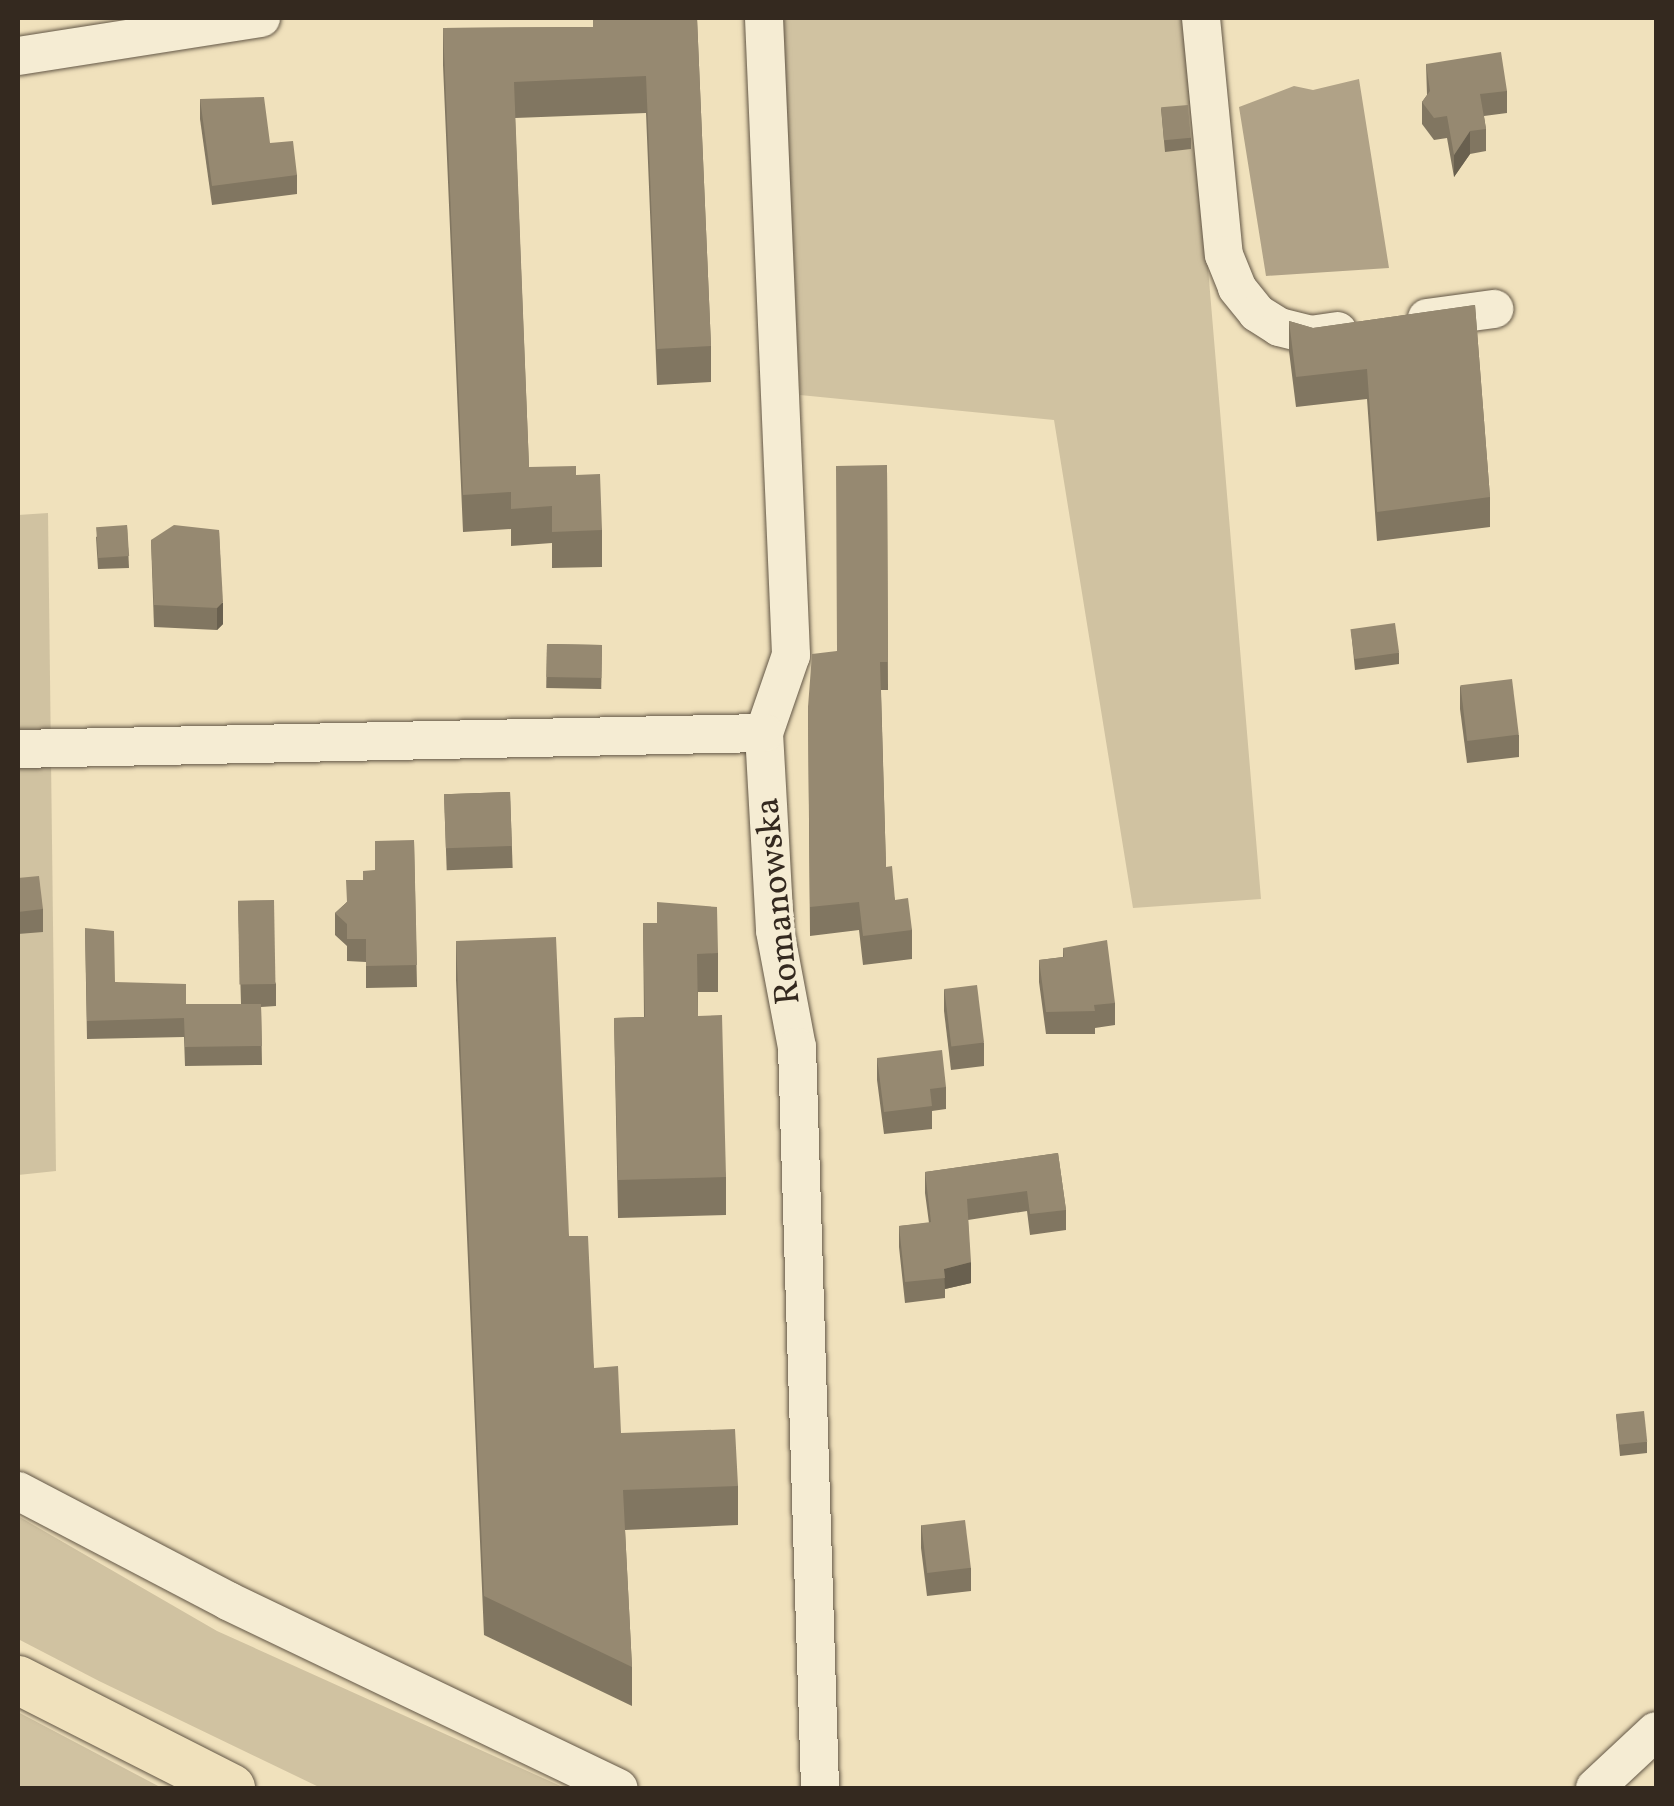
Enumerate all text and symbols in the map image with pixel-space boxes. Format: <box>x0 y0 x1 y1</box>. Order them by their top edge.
street label: Romanowska <box>747 795 811 1007</box>

